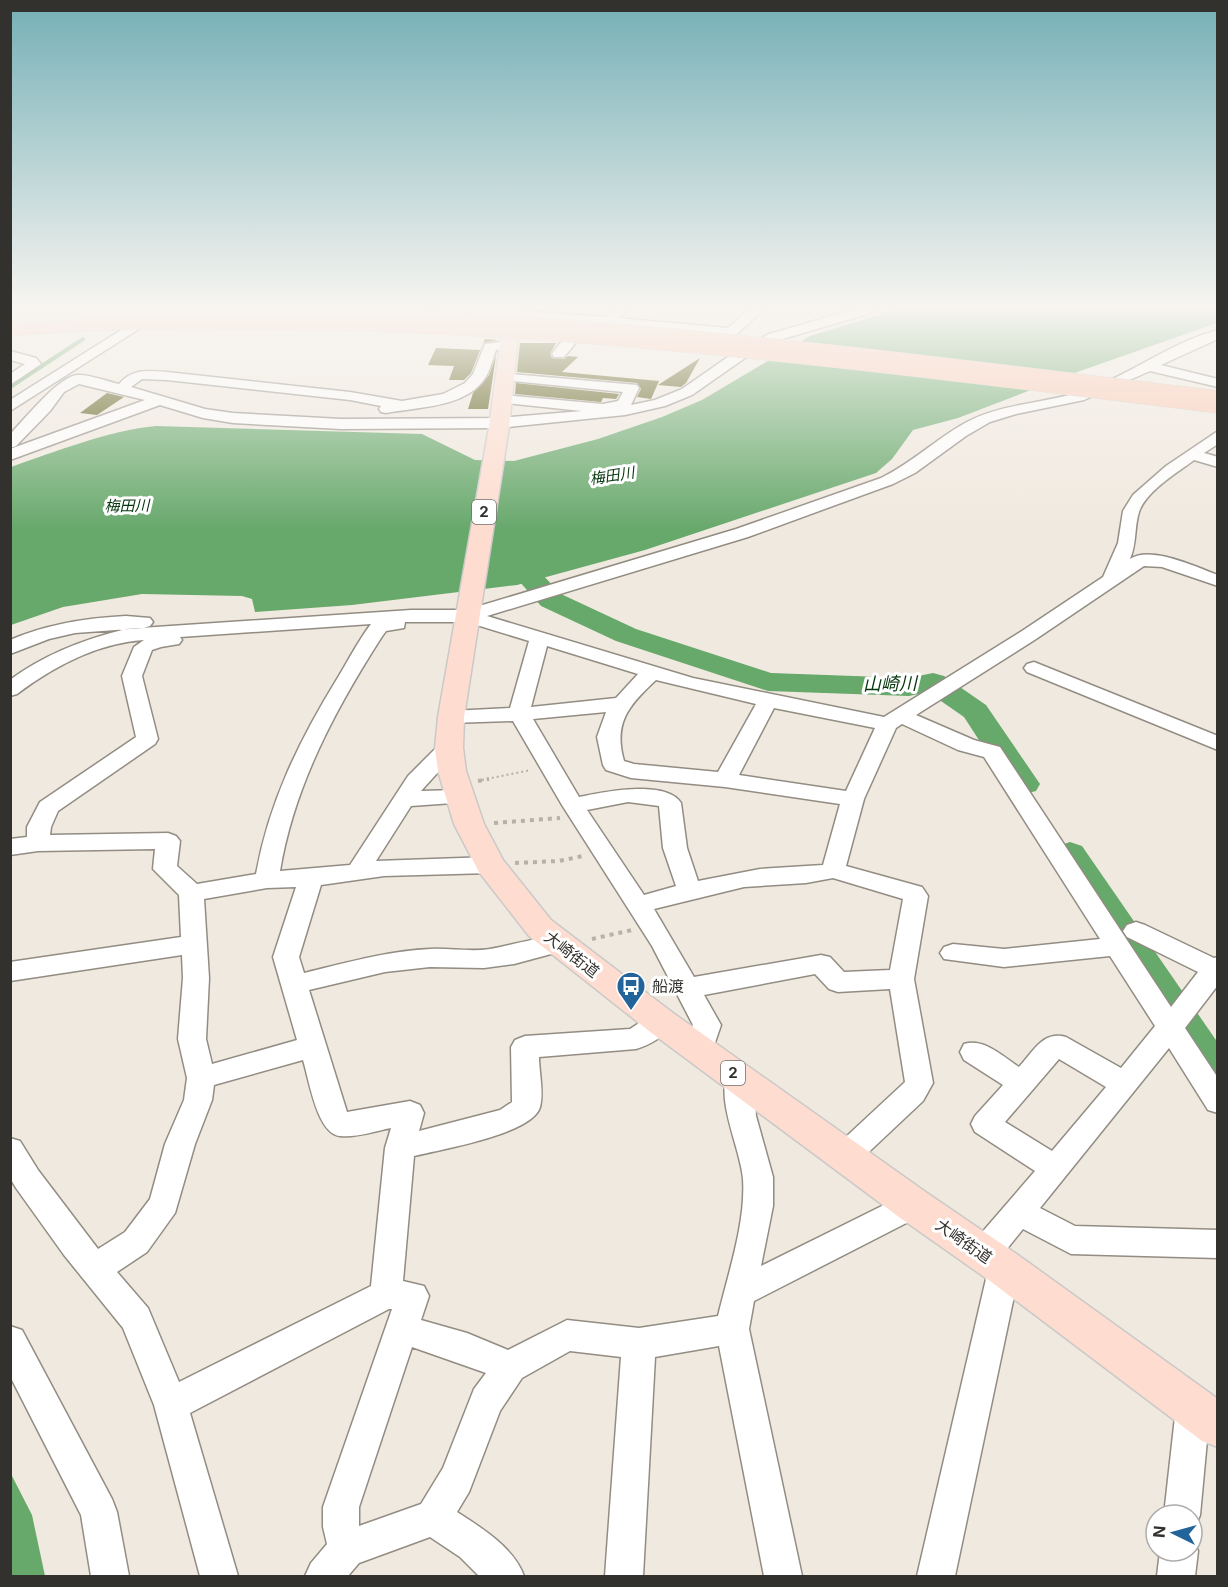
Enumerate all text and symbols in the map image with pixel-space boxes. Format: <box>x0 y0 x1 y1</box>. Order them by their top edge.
water label: 梅田川 <box>588 462 638 488</box>
water label: 梅田川 <box>104 496 152 515</box>
road number: 2 <box>472 500 496 524</box>
water label: 山崎川 <box>863 672 919 694</box>
street label: 大崎街道 <box>541 926 603 982</box>
bus stop icon: 船渡 <box>615 970 647 1012</box>
place label: 船渡 <box>652 976 684 996</box>
road number: 2 <box>721 1061 745 1085</box>
street label: 大崎街道 <box>932 1214 996 1268</box>
north arrow <box>1144 1503 1204 1563</box>
text: N <box>1149 1525 1170 1539</box>

